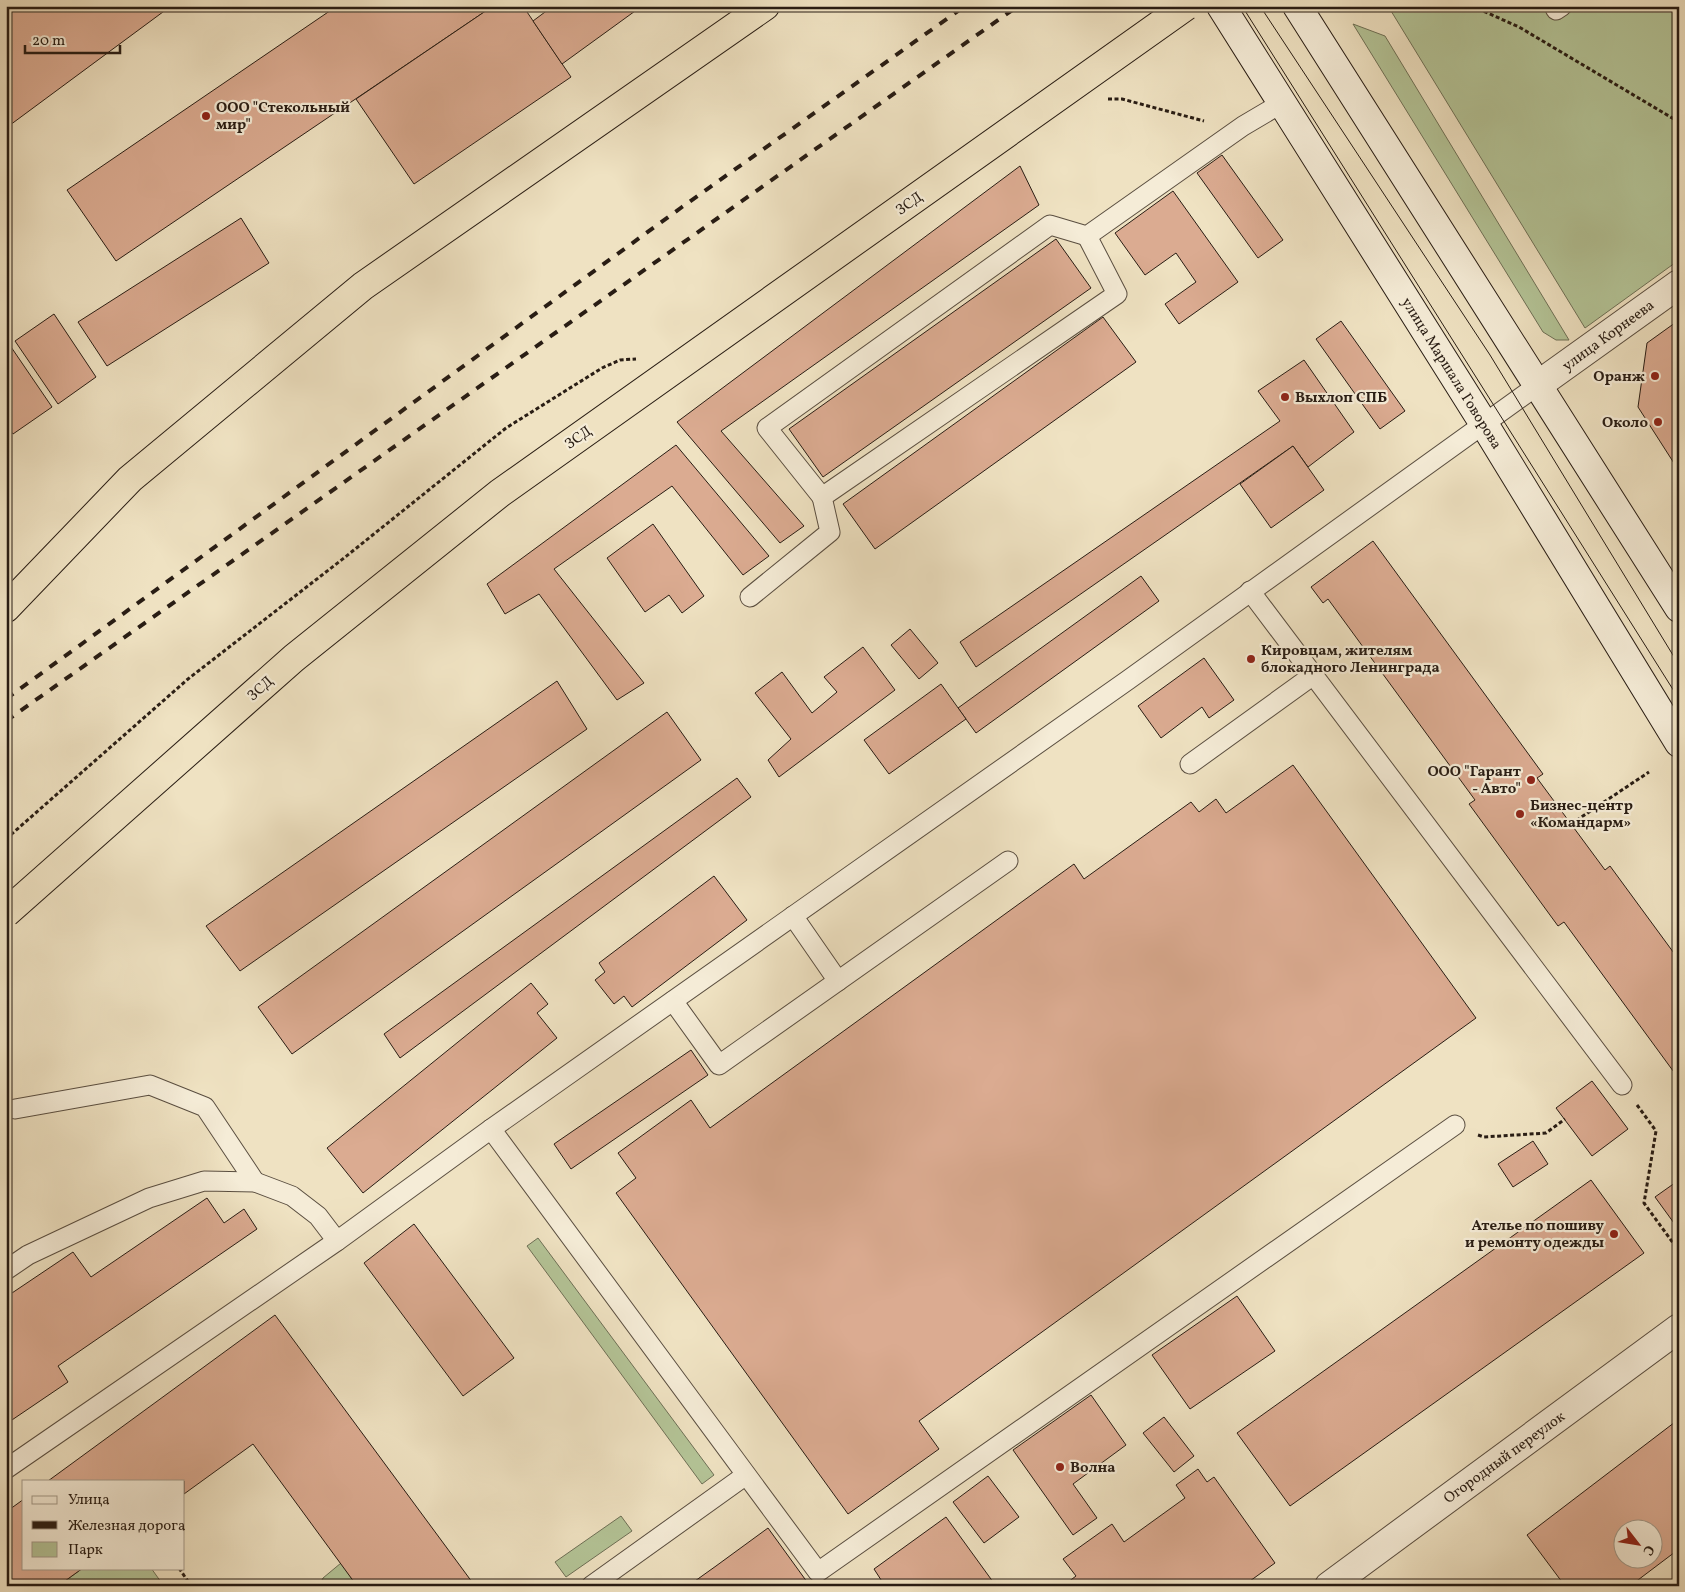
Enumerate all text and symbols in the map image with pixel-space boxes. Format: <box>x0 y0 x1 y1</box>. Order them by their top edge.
scale bar <box>25 22 120 54</box>
text: 20 m <box>32 31 65 52</box>
place label: ООО "Стекольный мир" <box>216 98 350 136</box>
marker: ООО "Стекольный мир" <box>200 110 212 122</box>
street label: ЗСД <box>892 187 928 221</box>
street label: улица Маршала Говорова <box>1395 294 1506 454</box>
street label: улица Корнеева <box>1558 296 1659 377</box>
place label: Оранж <box>1593 367 1645 388</box>
marker: Оранж <box>1649 370 1661 382</box>
place label: Выхлоп СПБ <box>1295 388 1387 409</box>
marker: Выхлоп СПБ <box>1279 391 1291 403</box>
place label: Около <box>1602 413 1648 434</box>
marker: Около <box>1652 416 1664 428</box>
street label: ЗСД <box>561 421 597 455</box>
place label: Кировцам, жителям блокадного Ленинграда <box>1261 641 1440 679</box>
marker: Кировцам, жителям блокадного Ленинграда <box>1245 653 1257 665</box>
street label: ЗСД <box>243 672 279 707</box>
place label: ООО "Гарант - Авто" <box>1427 762 1522 800</box>
marker: ООО "Гарант - Авто" <box>1525 774 1537 786</box>
place label: Бизнес-центр «Командарм» <box>1530 796 1633 834</box>
marker: Бизнес-центр «Командарм» <box>1514 808 1526 820</box>
place label: Ателье по пошиву и ремонту одежды <box>1465 1216 1605 1254</box>
marker: Ателье по пошиву и ремонту одежды <box>1608 1228 1620 1240</box>
street label: Огородный переулок <box>1440 1407 1570 1509</box>
place label: Волна <box>1070 1458 1115 1479</box>
marker: Волна <box>1054 1461 1066 1473</box>
legend <box>22 1480 185 1570</box>
text: Улица <box>68 1490 110 1511</box>
text: Железная дорога <box>68 1516 185 1537</box>
north arrow <box>1612 1520 1662 1570</box>
text: Парк <box>68 1540 103 1561</box>
text: С <box>1637 1541 1658 1559</box>

